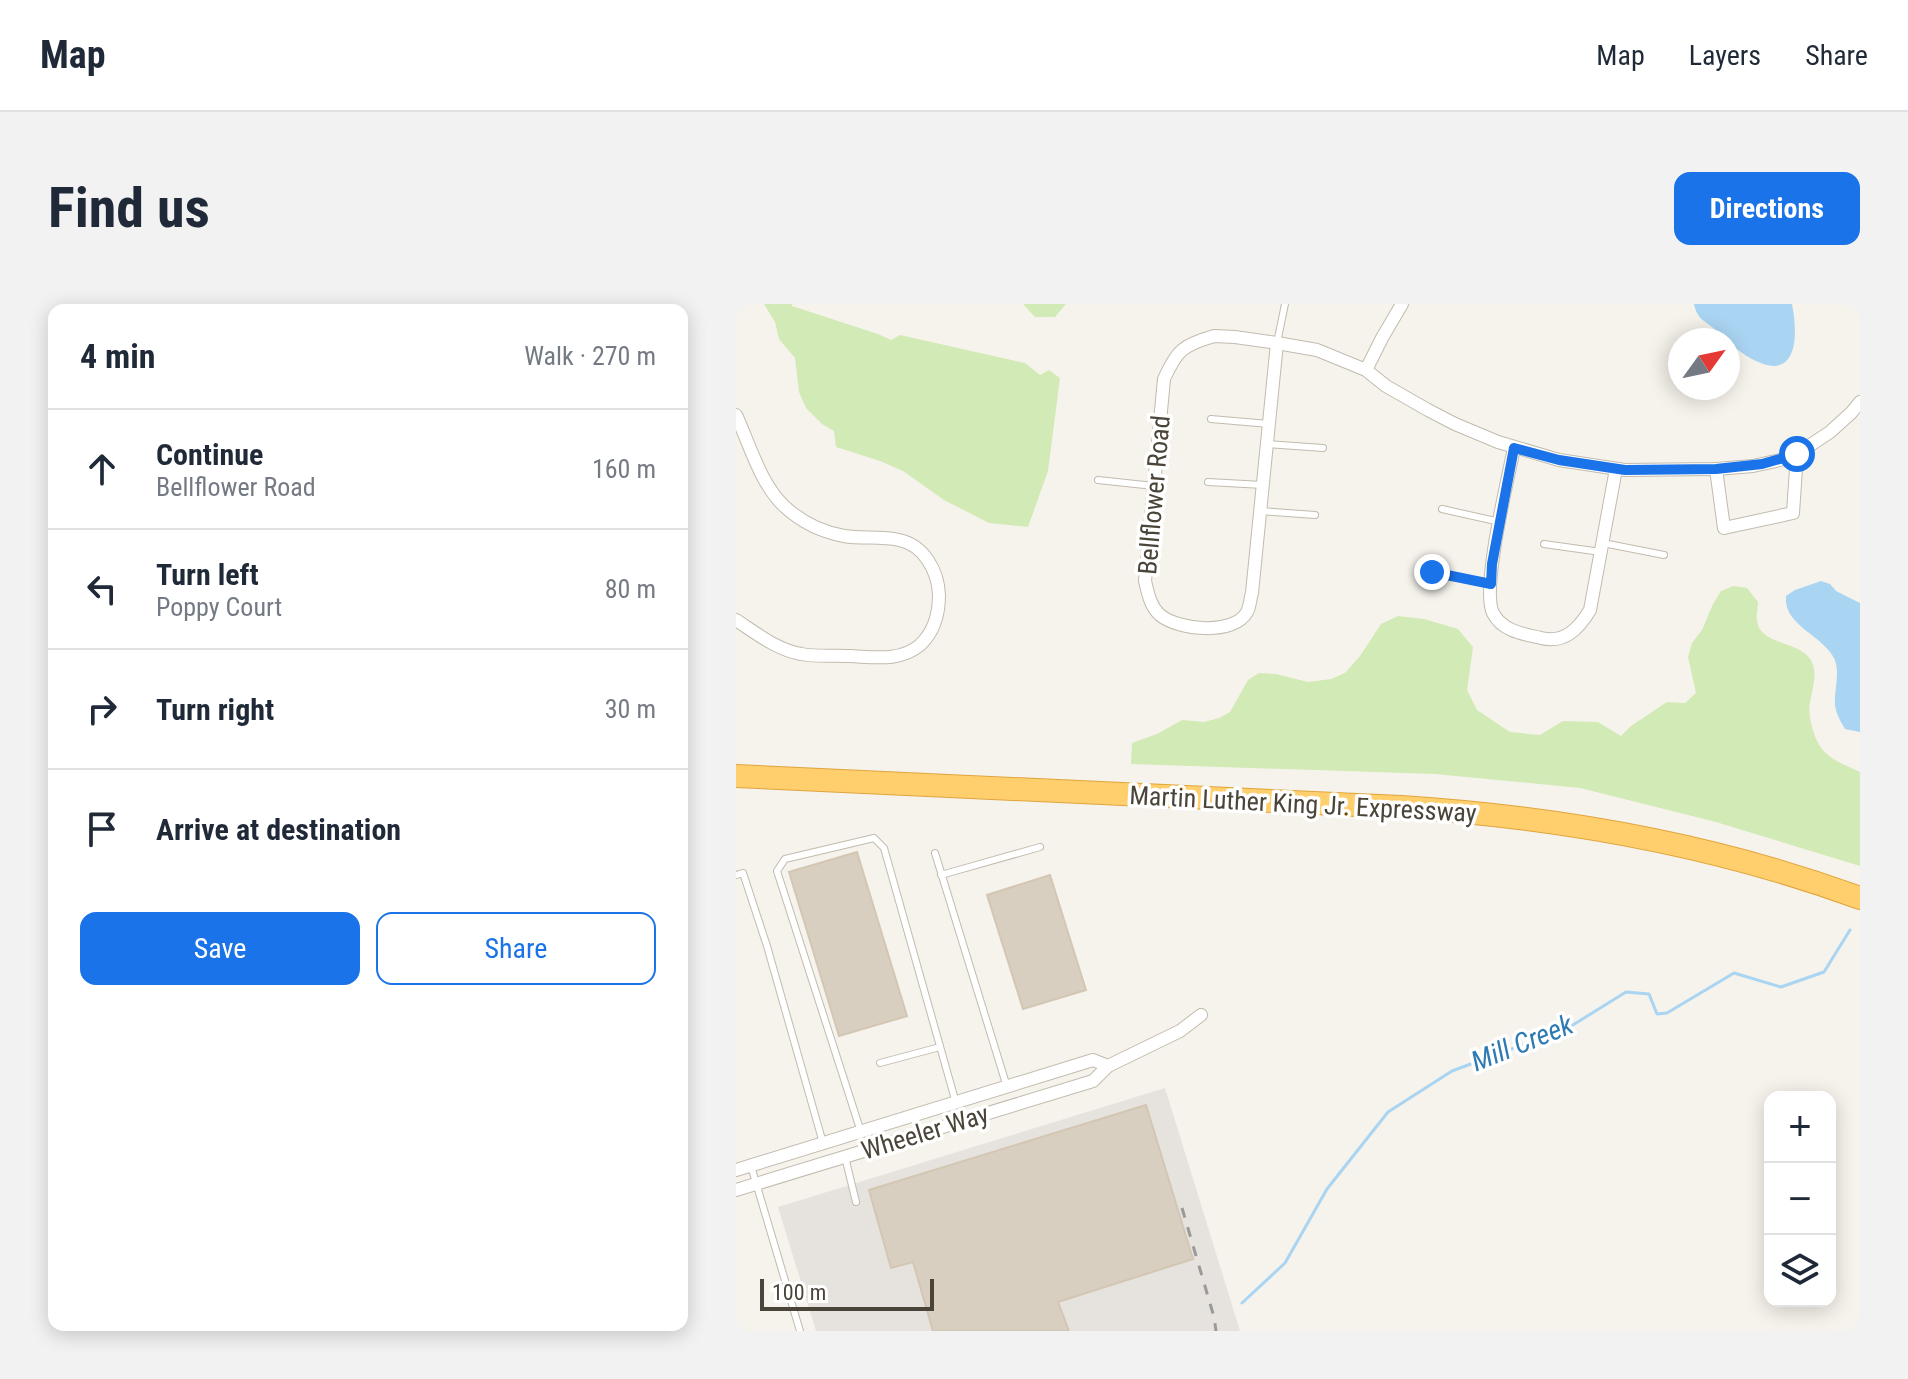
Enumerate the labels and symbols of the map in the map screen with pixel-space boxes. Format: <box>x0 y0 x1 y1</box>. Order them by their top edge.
north arrow <box>1668 328 1740 400</box>
street label: Bellflower Road <box>1132 414 1176 576</box>
route start <box>1779 436 1815 472</box>
route end <box>1414 554 1450 590</box>
street label: Martin Luther King Jr. Expressway <box>1129 780 1478 828</box>
water label: Mill Creek <box>1466 1007 1578 1078</box>
street label: Wheeler Way <box>858 1098 992 1166</box>
scale bar <box>760 1275 934 1311</box>

